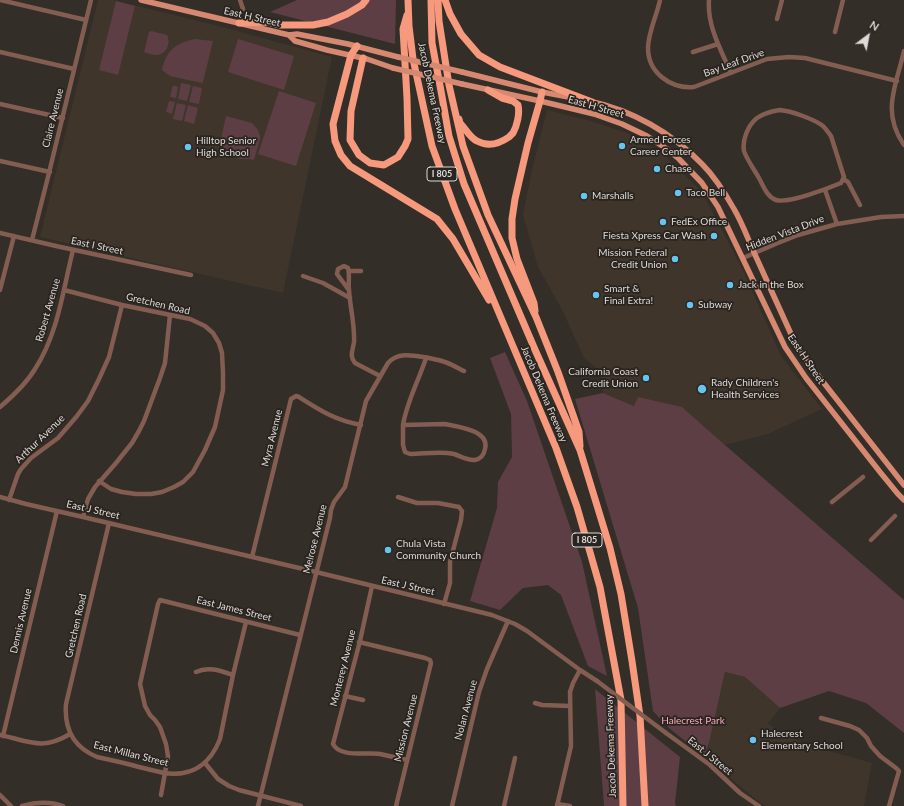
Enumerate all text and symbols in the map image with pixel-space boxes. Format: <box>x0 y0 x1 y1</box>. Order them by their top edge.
street label: East H Street <box>223 5 281 29</box>
north arrow <box>848 16 888 56</box>
text: N <box>868 18 882 33</box>
street label: Jacob Dekema Freeway <box>415 41 449 145</box>
street label: Bay Leaf Drive <box>702 46 766 80</box>
street label: Claire Avenue <box>40 87 66 149</box>
street label: East H Street <box>567 93 625 121</box>
place label: Armed Forces Career Center <box>630 134 692 158</box>
place label: Hilltop Senior High School <box>196 135 256 158</box>
marker: Armed Forces Career Center <box>617 141 627 151</box>
marker: Hilltop Senior High School <box>183 142 193 152</box>
place label: Chase <box>665 163 692 175</box>
marker: Chase <box>652 164 662 174</box>
road number: I 805 <box>427 167 457 181</box>
place label: Taco Bell <box>686 187 725 199</box>
marker: Taco Bell <box>673 188 683 198</box>
place label: Marshalls <box>592 190 634 202</box>
marker: Marshalls <box>579 191 589 201</box>
street label: Hidden Vista Drive <box>744 213 826 253</box>
place label: FedEx Office <box>671 216 727 228</box>
marker: FedEx Office <box>658 217 668 227</box>
place label: Fiesta Xpress Car Wash <box>603 230 706 242</box>
marker: Fiesta Xpress Car Wash <box>709 231 719 241</box>
street label: East I Street <box>70 235 124 257</box>
place label: Mission Federal Credit Union <box>598 247 667 270</box>
marker: Mission Federal Credit Union <box>670 254 680 264</box>
street label: Robert Avenue <box>33 277 63 343</box>
place label: Jack in the Box <box>738 279 804 291</box>
marker: Jack in the Box <box>725 280 735 290</box>
place label: Smart & Final Extra! <box>604 283 653 306</box>
marker: Smart & Final Extra! <box>591 290 601 300</box>
street label: Gretchen Road <box>125 291 191 317</box>
place label: Subway <box>698 299 732 311</box>
marker: Subway <box>685 300 695 310</box>
street label: East H Street <box>785 332 827 386</box>
street label: Jacob Dekema Freeway <box>518 344 570 444</box>
place label: California Coast Credit Union <box>568 366 638 390</box>
marker: California Coast Credit Union <box>641 373 651 383</box>
place label: Rady Children's Health Services <box>711 377 779 400</box>
marker: Rady Children's Health Services <box>696 383 708 395</box>
street label: Myra Avenue <box>259 408 285 468</box>
street label: Arthur Avenue <box>13 412 67 466</box>
street label: East J Street <box>65 498 121 522</box>
street label: Melrose Avenue <box>301 503 329 575</box>
road number: I 805 <box>572 533 602 547</box>
place label: Chula Vista Community Church <box>396 538 481 562</box>
marker: Chula Vista Community Church <box>383 545 393 555</box>
street label: East J Street <box>380 574 436 598</box>
street label: Dennis Avenue <box>8 587 34 655</box>
street label: Gretchen Road <box>63 593 89 659</box>
street label: East James Street <box>195 594 273 624</box>
street label: Monterey Avenue <box>328 628 358 708</box>
street label: Nolan Avenue <box>452 679 480 741</box>
street label: Mission Avenue <box>392 693 420 763</box>
street label: Jacob Dekema Freeway <box>603 694 619 798</box>
park label: Halecrest Park <box>661 715 725 727</box>
place label: Halecrest Elementary School <box>761 728 843 752</box>
street label: East J Street <box>685 734 735 778</box>
marker: Halecrest Elementary School <box>748 735 758 745</box>
street label: East Millan Street <box>92 739 170 769</box>

